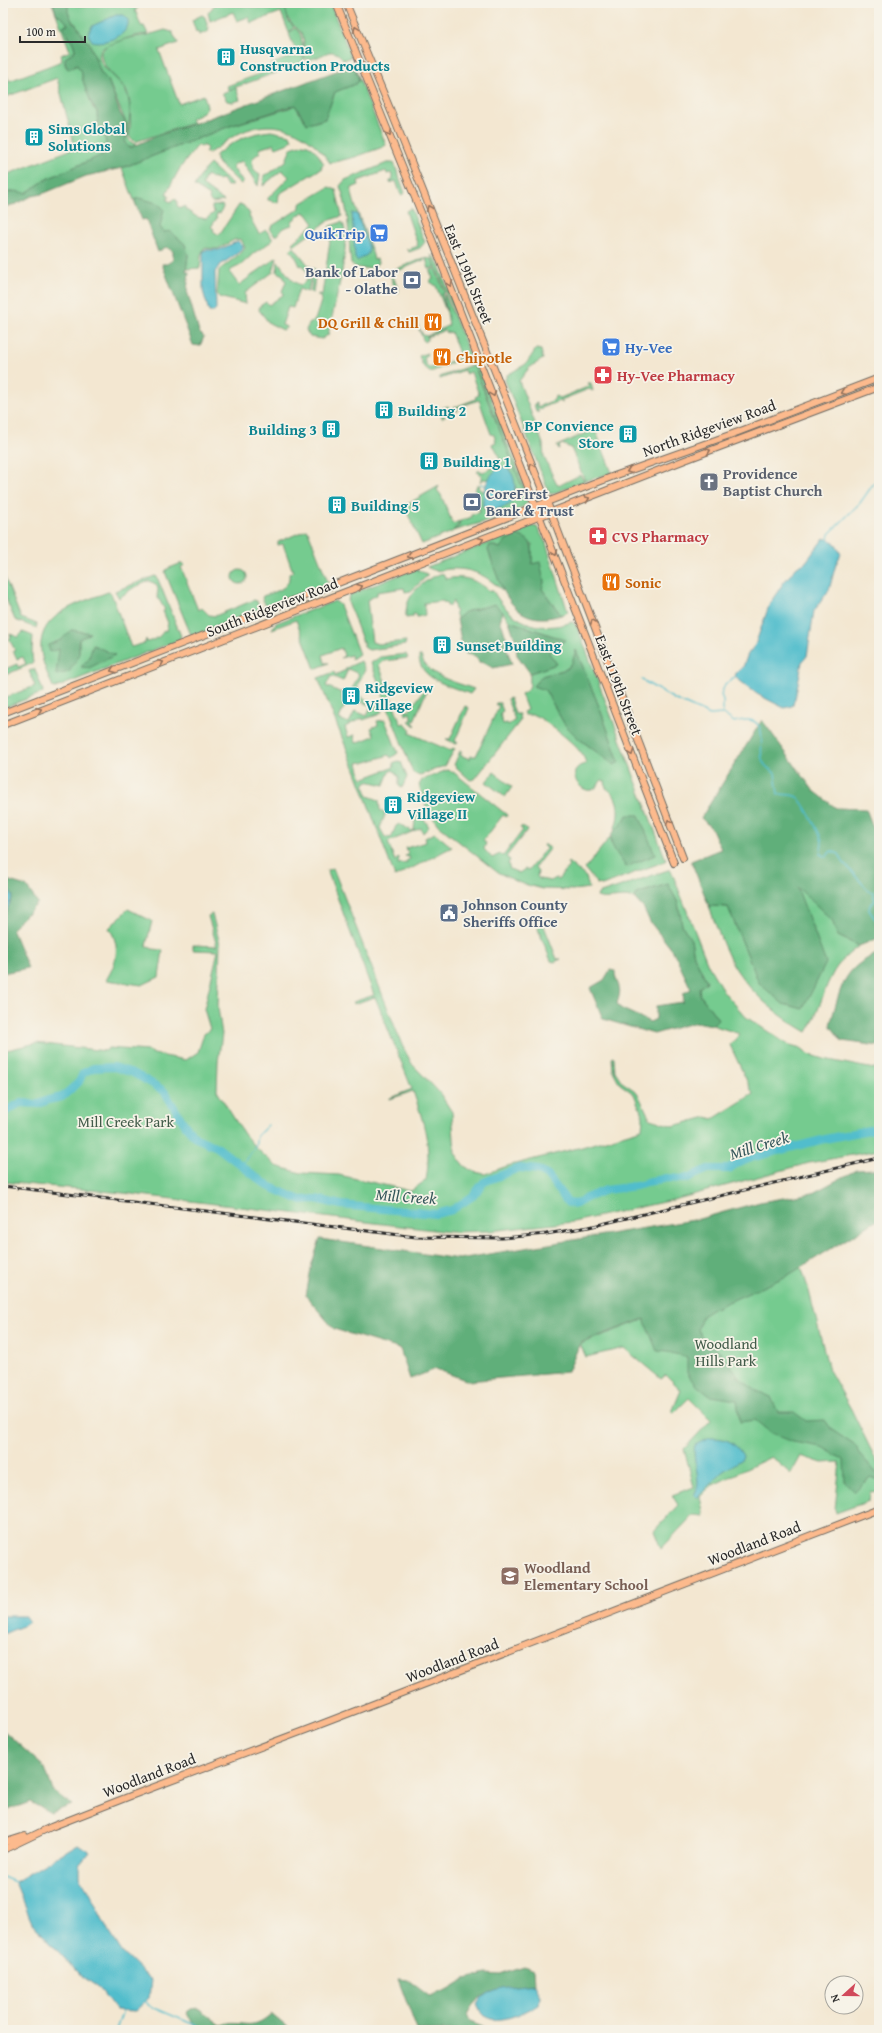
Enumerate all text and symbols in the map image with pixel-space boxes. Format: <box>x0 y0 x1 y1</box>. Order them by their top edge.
scale bar <box>20 18 85 44</box>
text: 100 m <box>26 23 56 40</box>
one-way arrow <box>352 26 360 33</box>
place label: Husqvarna Construction Products <box>240 38 390 76</box>
building icon: Husqvarna Construction Products <box>215 46 237 68</box>
place label: Sims Global Solutions <box>48 118 126 156</box>
building icon: Sims Global Solutions <box>23 126 45 148</box>
one-way arrow <box>385 129 393 136</box>
one-way arrow <box>426 204 434 211</box>
street label: East 119th Street <box>439 221 499 328</box>
supermarket icon: QuikTrip <box>368 222 390 244</box>
place label: QuikTrip <box>305 223 365 244</box>
place label: Bank of Labor - Olathe <box>305 261 398 299</box>
bank icon: Bank of Labor - Olathe <box>401 269 423 291</box>
one-way arrow <box>445 280 453 287</box>
restaurant icon: DQ Grill & Chill <box>422 311 444 333</box>
place label: DQ Grill & Chill <box>318 312 419 333</box>
supermarket icon: Hy-Vee <box>600 336 622 358</box>
place label: Hy-Vee <box>625 337 672 358</box>
restaurant icon: Chipotle <box>431 346 453 368</box>
place label: Chipotle <box>456 347 512 368</box>
pharmacy icon: Hy-Vee Pharmacy <box>592 364 614 386</box>
place label: Hy-Vee Pharmacy <box>617 365 735 386</box>
one-way arrow <box>839 387 846 395</box>
one-way arrow <box>488 390 496 397</box>
street label: North Ridgeview Road <box>640 394 778 462</box>
building icon: Building 2 <box>373 399 395 421</box>
place label: Building 2 <box>398 400 466 421</box>
place label: BP Convience Store <box>525 415 614 453</box>
building icon: Building 3 <box>320 418 342 440</box>
place label: Building 3 <box>249 419 317 440</box>
building icon: BP Convience Store <box>617 423 639 445</box>
one-way arrow <box>705 448 712 456</box>
building icon: Building 1 <box>418 450 440 472</box>
place label: Building 1 <box>443 451 511 472</box>
one-way arrow <box>529 463 537 470</box>
place label: Providence Baptist Church <box>723 463 823 501</box>
one-way arrow <box>626 467 633 475</box>
church icon: Providence Baptist Church <box>698 471 720 493</box>
place label: CoreFirst Bank & Trust <box>486 483 574 521</box>
bank icon: CoreFirst Bank & Trust <box>461 491 483 513</box>
building icon: Building 5 <box>326 494 348 516</box>
place label: Building 5 <box>351 495 419 516</box>
one-way arrow <box>584 495 591 503</box>
pharmacy icon: CVS Pharmacy <box>587 525 609 547</box>
place label: CVS Pharmacy <box>612 526 709 547</box>
one-way arrow <box>478 536 485 544</box>
one-way arrow <box>550 549 558 556</box>
one-way arrow <box>406 551 413 559</box>
restaurant icon: Sonic <box>600 571 622 593</box>
street label: South Ridgeview Road <box>203 572 341 642</box>
place label: Sonic <box>625 572 661 593</box>
one-way arrow <box>357 583 364 591</box>
one-way arrow <box>589 619 597 626</box>
street label: East 119th Street <box>590 632 648 739</box>
building icon: Sunset Building <box>431 634 453 656</box>
place label: Sunset Building <box>456 635 561 656</box>
one-way arrow <box>157 660 164 668</box>
one-way arrow <box>110 665 117 673</box>
place label: Ridgeview Village <box>365 677 434 715</box>
building icon: Ridgeview Village <box>340 685 362 707</box>
one-way arrow <box>36 707 43 715</box>
one-way arrow <box>627 749 635 756</box>
place label: Ridgeview Village II <box>407 786 476 824</box>
building icon: Ridgeview Village II <box>382 794 404 816</box>
one-way arrow <box>666 819 674 826</box>
place label: Johnson County Sheriffs Office <box>460 894 568 932</box>
public building icon: Johnson County Sheriffs Office <box>438 902 460 924</box>
park label: Mill Creek Park <box>78 1111 175 1132</box>
water label: Mill Creek <box>726 1124 792 1165</box>
water label: Mill Creek <box>375 1182 438 1210</box>
park label: Woodland Hills Park <box>694 1333 758 1371</box>
street label: Woodland Road <box>705 1516 803 1570</box>
place label: Woodland Elementary School <box>524 1557 649 1595</box>
school or university icon: Woodland Elementary School <box>499 1565 521 1587</box>
street label: Woodland Road <box>403 1633 501 1687</box>
street label: Woodland Road <box>100 1748 198 1802</box>
north arrow <box>824 1975 864 2015</box>
text: N <box>826 1992 843 2005</box>

